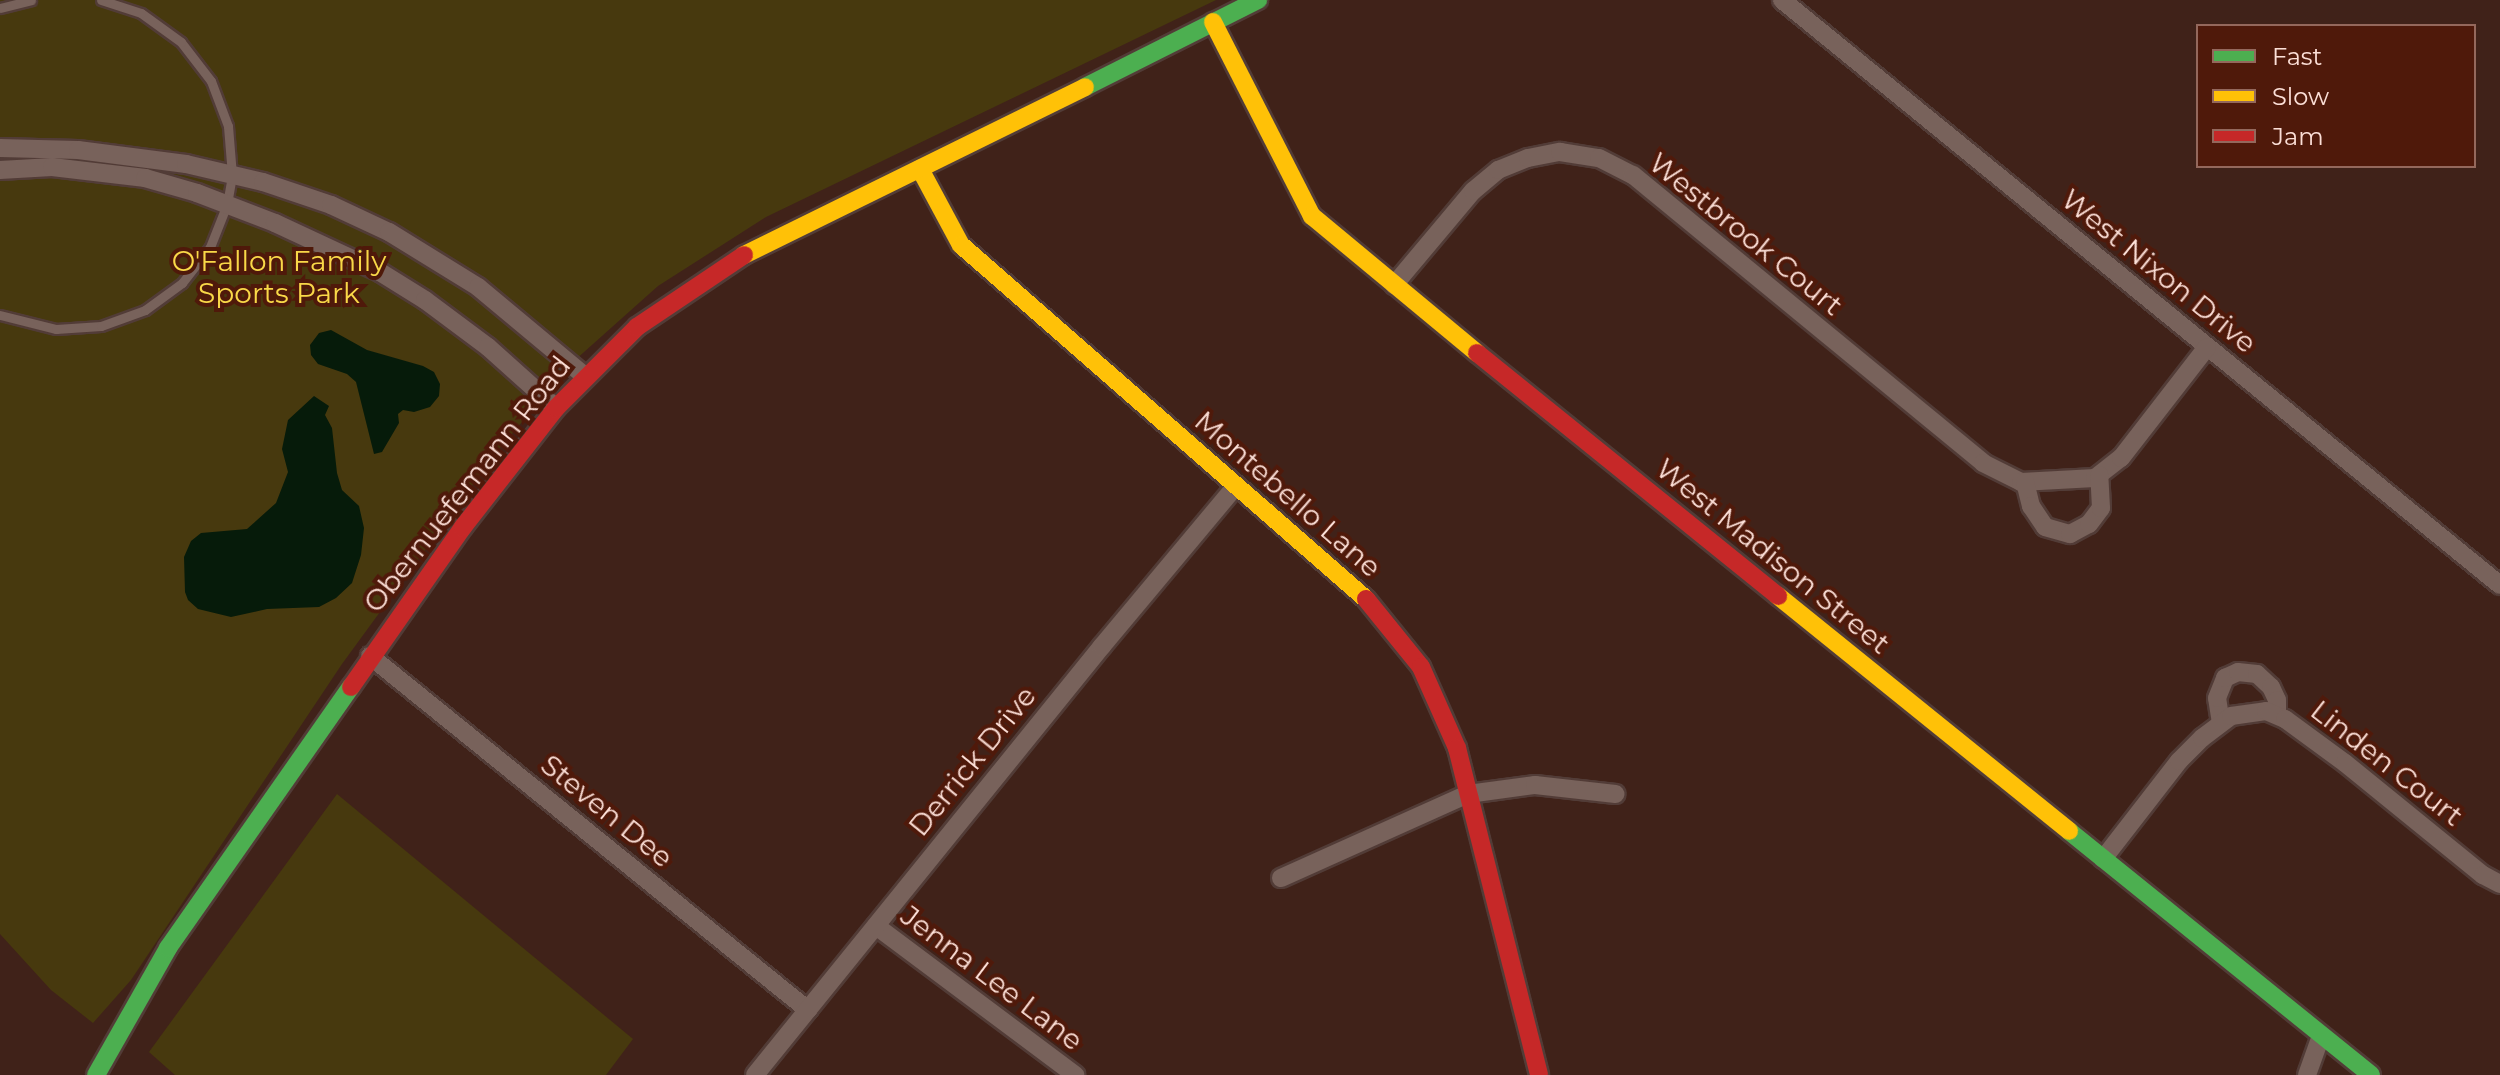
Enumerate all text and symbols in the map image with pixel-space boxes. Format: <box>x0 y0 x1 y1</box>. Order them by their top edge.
legend <box>2196 24 2476 168</box>
text: Fast <box>2272 42 2322 71</box>
text: Slow <box>2272 82 2329 111</box>
text: Jam <box>2272 122 2324 151</box>
street label: Westbrook Court <box>1642 146 1850 322</box>
street label: West Nixon Drive <box>2055 182 2263 360</box>
park label: O'Fallon Family Sports Park <box>172 244 386 310</box>
street label: Obernuefemann Road <box>357 349 577 619</box>
street label: Montebello Lane <box>1188 404 1388 584</box>
street label: West Madison Street <box>1649 451 1897 661</box>
street label: Derrick Drive <box>901 679 1043 843</box>
street label: Linden Court <box>2304 693 2470 833</box>
street label: Steven Dee <box>534 748 680 874</box>
street label: Jenna Lee Lane <box>894 899 1090 1057</box>

